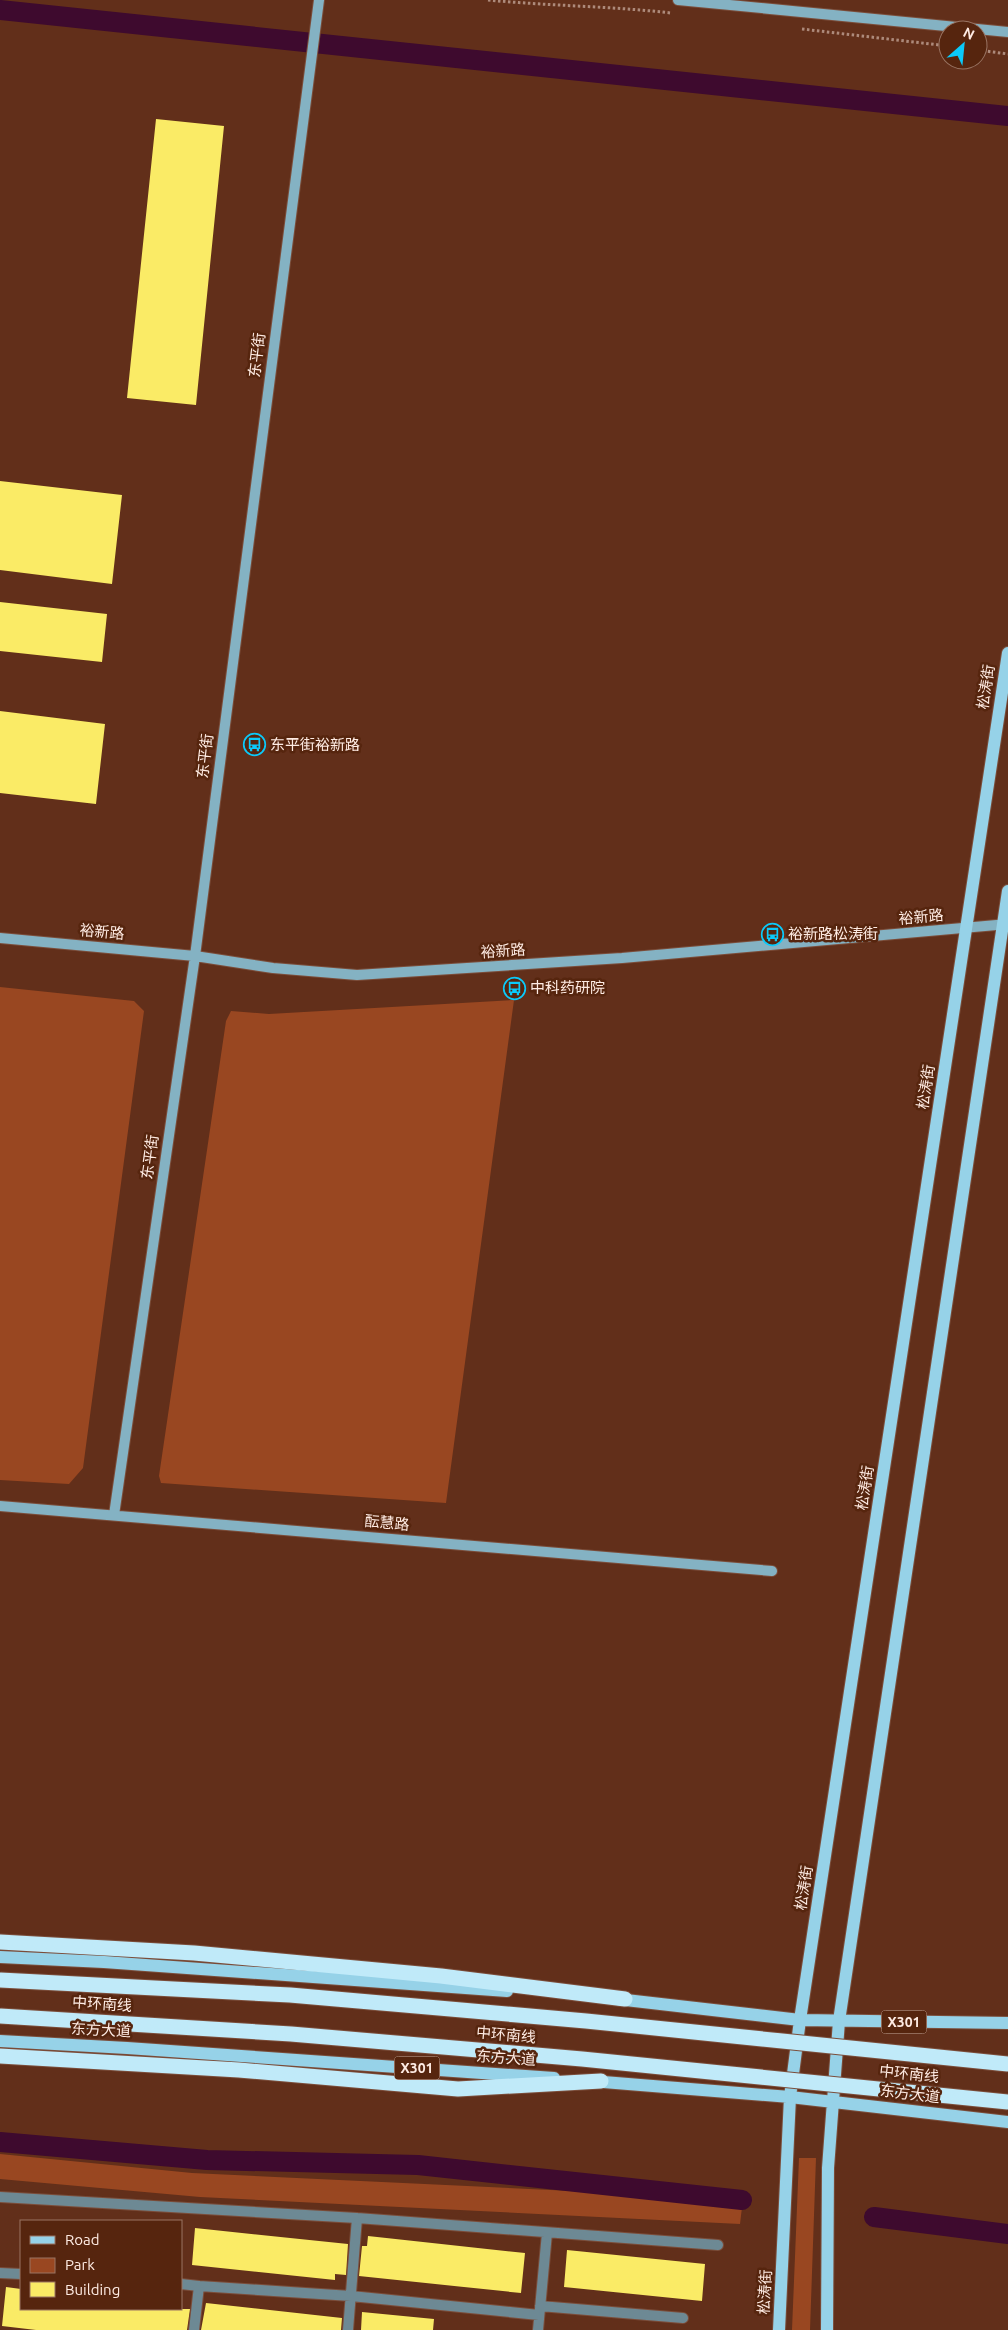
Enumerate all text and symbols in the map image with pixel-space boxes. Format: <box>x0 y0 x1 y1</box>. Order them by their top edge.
north arrow <box>938 20 988 70</box>
text: N <box>961 24 977 43</box>
street label: 东平街 <box>245 332 268 378</box>
street label: 松涛街 <box>974 663 997 710</box>
street label: 东平街 <box>193 733 216 779</box>
bus stop icon: 东平街裕新路 <box>242 733 266 757</box>
place label: 东平街裕新路 <box>270 736 360 753</box>
street label: 裕新路 <box>898 906 944 927</box>
street label: 裕新路 <box>79 921 125 942</box>
bus stop icon: 裕新路松涛街 <box>760 922 784 946</box>
place label: 裕新路松涛街 <box>788 925 878 942</box>
street label: 裕新路 <box>480 940 526 961</box>
bus stop icon: 中科药研院 <box>502 976 526 1000</box>
place label: 中科药研院 <box>530 979 605 996</box>
street label: 松涛街 <box>914 1063 937 1110</box>
street label: 东平街 <box>138 1133 161 1180</box>
street label: 松涛街 <box>853 1464 876 1511</box>
street label: 酝慧路 <box>364 1512 410 1533</box>
street label: 松涛街 <box>792 1864 815 1911</box>
street label: 中环南线 <box>72 1993 133 2014</box>
road number: X301 <box>882 2010 926 2034</box>
street label: 东方大道 <box>71 2019 131 2040</box>
street label: 中环南线 <box>475 2023 537 2046</box>
street label: 东方大道 <box>476 2047 537 2068</box>
road number: X301 <box>394 2056 440 2080</box>
street label: 中环南线 <box>878 2062 940 2085</box>
street label: 东方大道 <box>879 2081 941 2106</box>
legend <box>20 2220 182 2310</box>
text: Road <box>65 2231 100 2248</box>
text: Park <box>65 2256 95 2273</box>
street label: 松涛街 <box>755 2269 774 2315</box>
text: Building <box>65 2281 120 2298</box>

